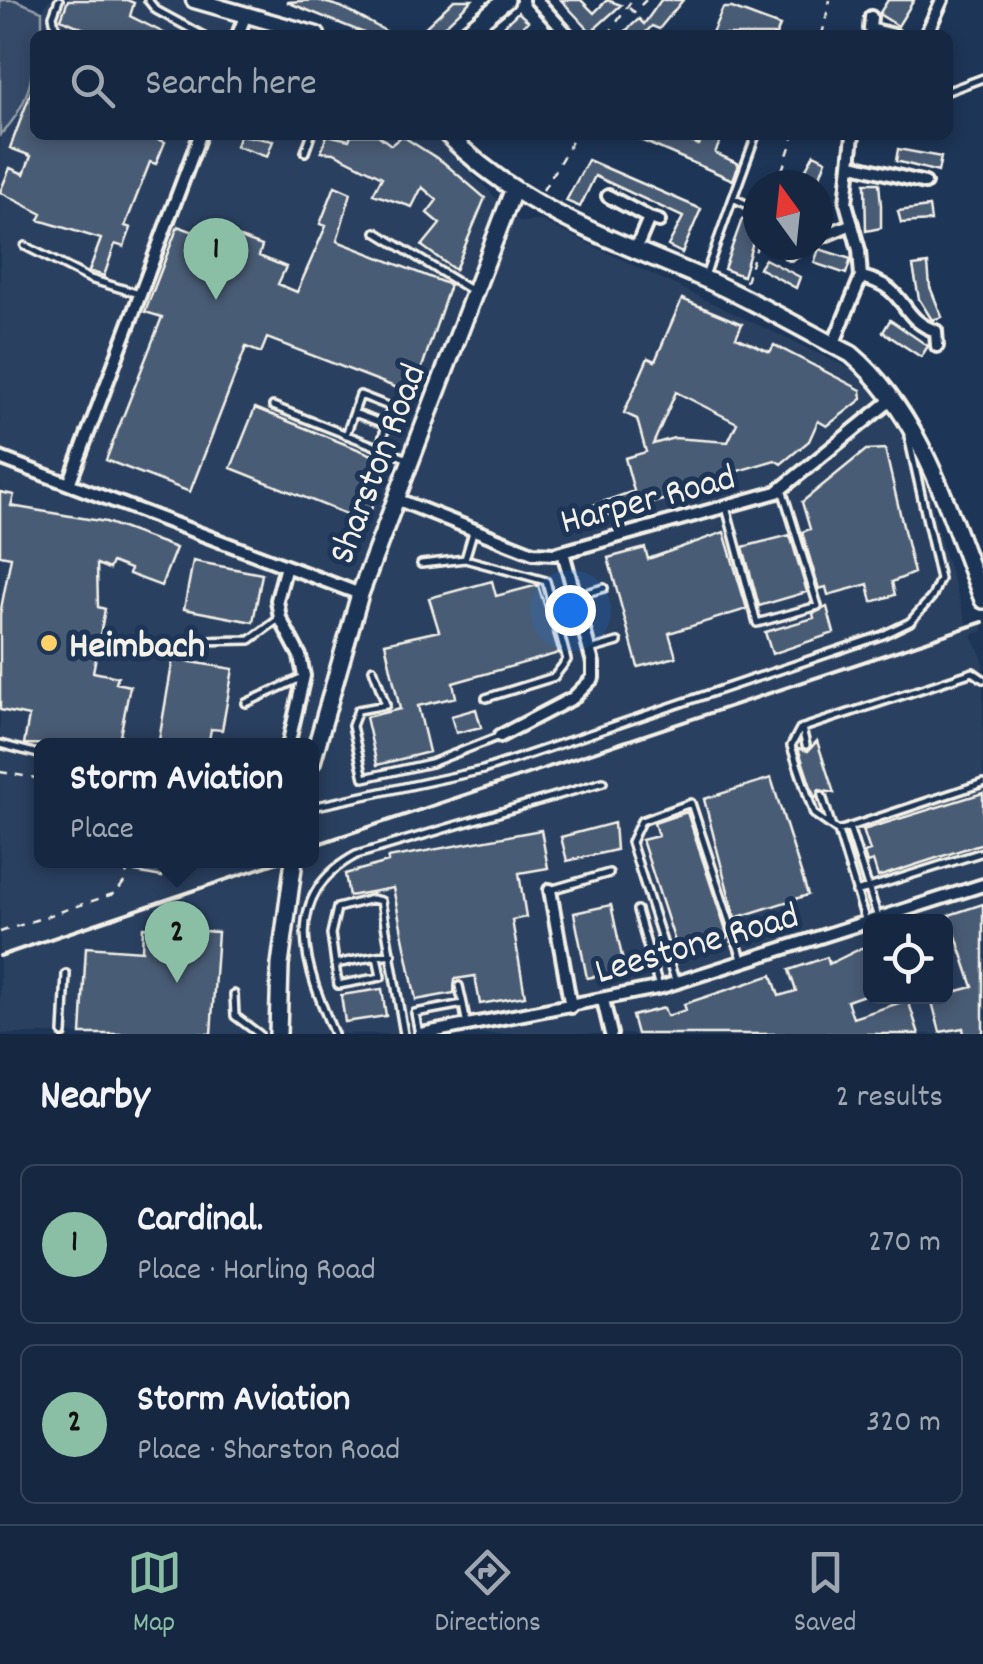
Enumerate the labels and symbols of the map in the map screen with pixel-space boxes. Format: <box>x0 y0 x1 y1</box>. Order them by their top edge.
north arrow <box>743 170 833 260</box>
pin: 1 <box>184 218 248 300</box>
street label: Sharston Road <box>317 357 443 573</box>
street label: Harper Road <box>555 453 742 552</box>
your location <box>545 585 596 636</box>
place label: Heimbach <box>69 621 205 676</box>
marker: Heimbach <box>38 632 60 654</box>
street label: Leestone Road <box>589 891 806 1002</box>
pin: 2 <box>144 900 210 983</box>

